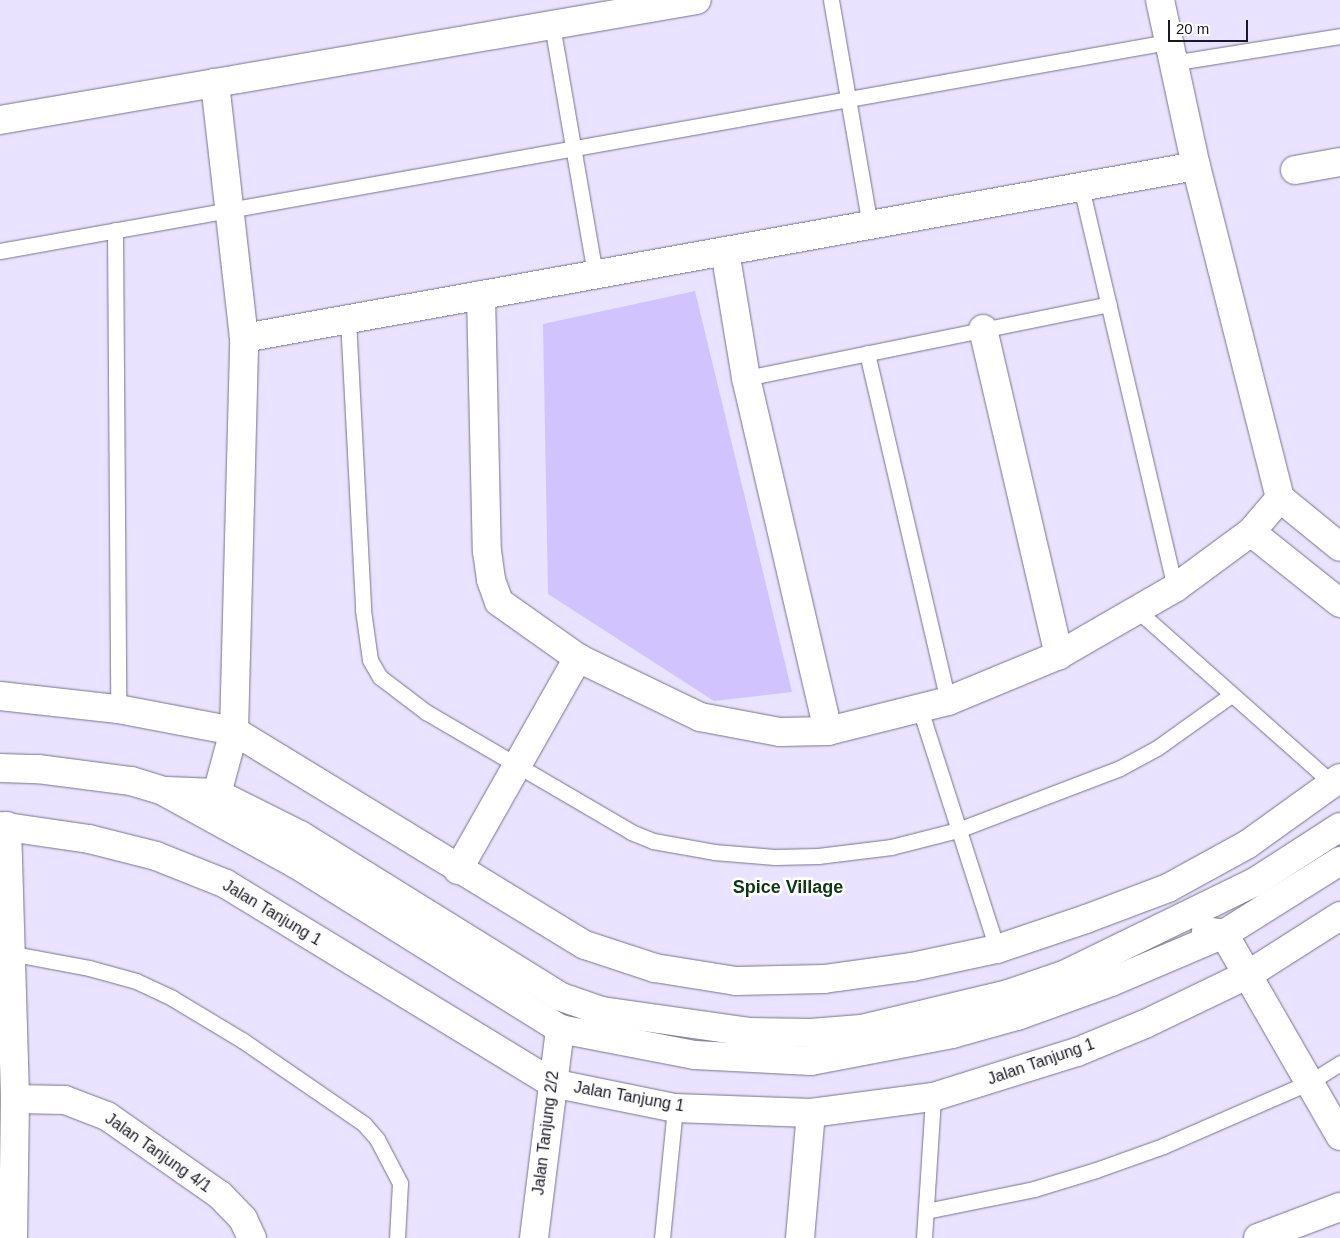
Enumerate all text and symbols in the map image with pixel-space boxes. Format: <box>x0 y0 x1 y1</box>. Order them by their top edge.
scale bar <box>1170 10 1250 42</box>
text: 20 m <box>1176 20 1209 37</box>
street label: Jalan Tanjung 1 <box>219 876 325 950</box>
district label: Spice Village <box>733 876 843 898</box>
street label: Jalan Tanjung 1 <box>985 1035 1097 1089</box>
street label: Jalan Tanjung 2/2 <box>529 1070 563 1196</box>
street label: Jalan Tanjung 1 <box>572 1078 686 1116</box>
street label: Jalan Tanjung 4/1 <box>101 1109 215 1197</box>

